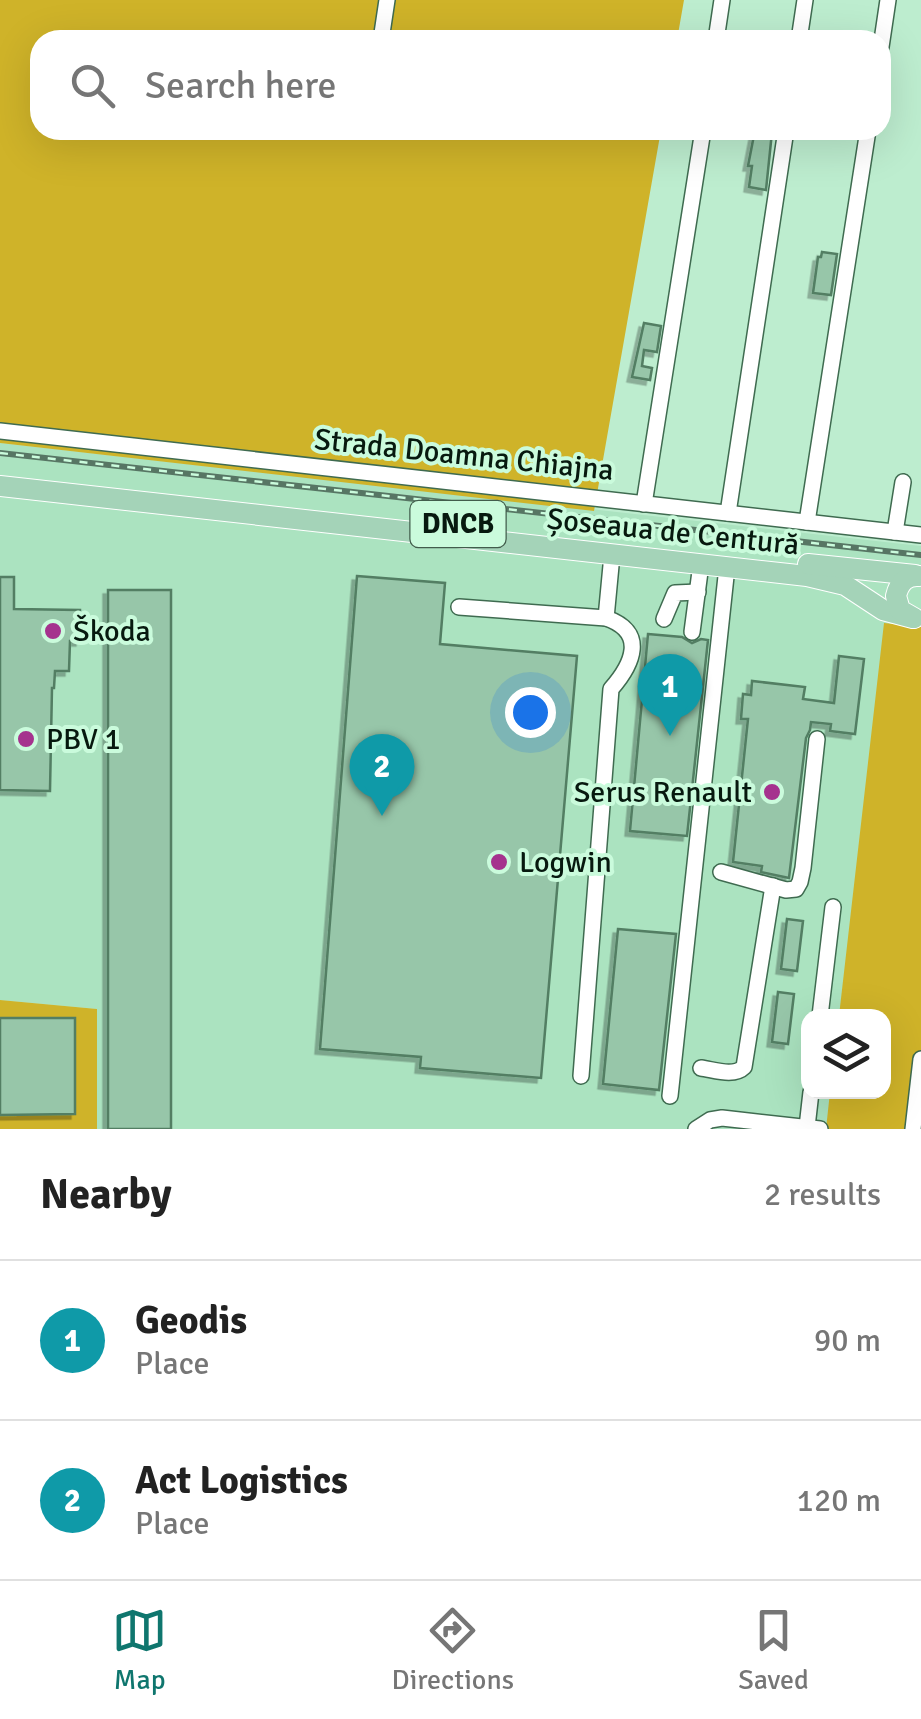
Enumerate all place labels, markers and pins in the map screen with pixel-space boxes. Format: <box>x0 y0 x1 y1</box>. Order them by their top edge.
place label: Škoda <box>73 613 151 650</box>
marker: Škoda <box>42 620 64 642</box>
pin: 1 <box>638 654 702 736</box>
place label: PBV 1 <box>46 721 121 758</box>
marker: PBV 1 <box>15 728 37 750</box>
pin: 2 <box>350 734 414 816</box>
place label: Serus Renault <box>574 774 752 811</box>
marker: Serus Renault <box>761 781 783 803</box>
place label: Logwin <box>519 844 612 881</box>
marker: Logwin <box>488 851 510 873</box>

